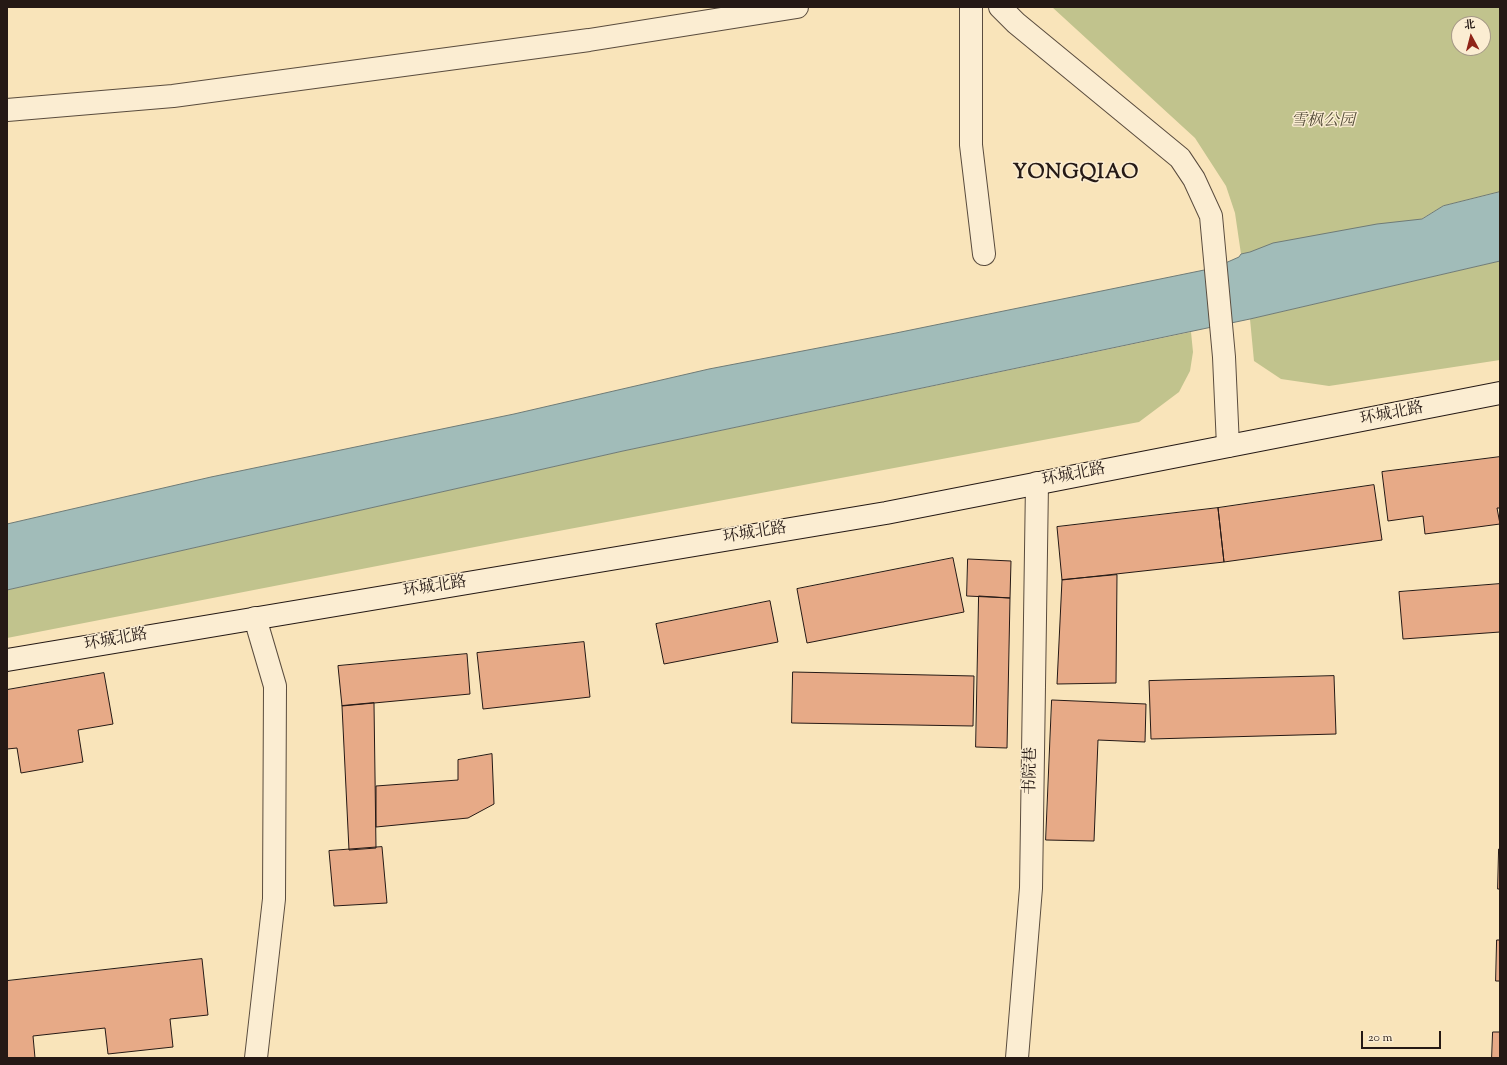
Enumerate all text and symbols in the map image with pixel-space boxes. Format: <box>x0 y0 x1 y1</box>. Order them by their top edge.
north arrow <box>1451 16 1491 56</box>
text: 北 <box>1463 16 1476 34</box>
park label: 雪枫公园 <box>1291 112 1355 132</box>
district label: YONGQIAO <box>1013 163 1139 187</box>
street label: 环城北路 <box>1359 399 1425 431</box>
street label: 环城北路 <box>1041 460 1107 492</box>
street label: 环城北路 <box>722 520 788 548</box>
street label: 环城北路 <box>402 574 468 602</box>
street label: 环城北路 <box>83 626 149 656</box>
street label: 书院巷 <box>1022 747 1042 795</box>
scale bar <box>1363 1023 1443 1049</box>
text: 20 m <box>1368 1029 1392 1047</box>

